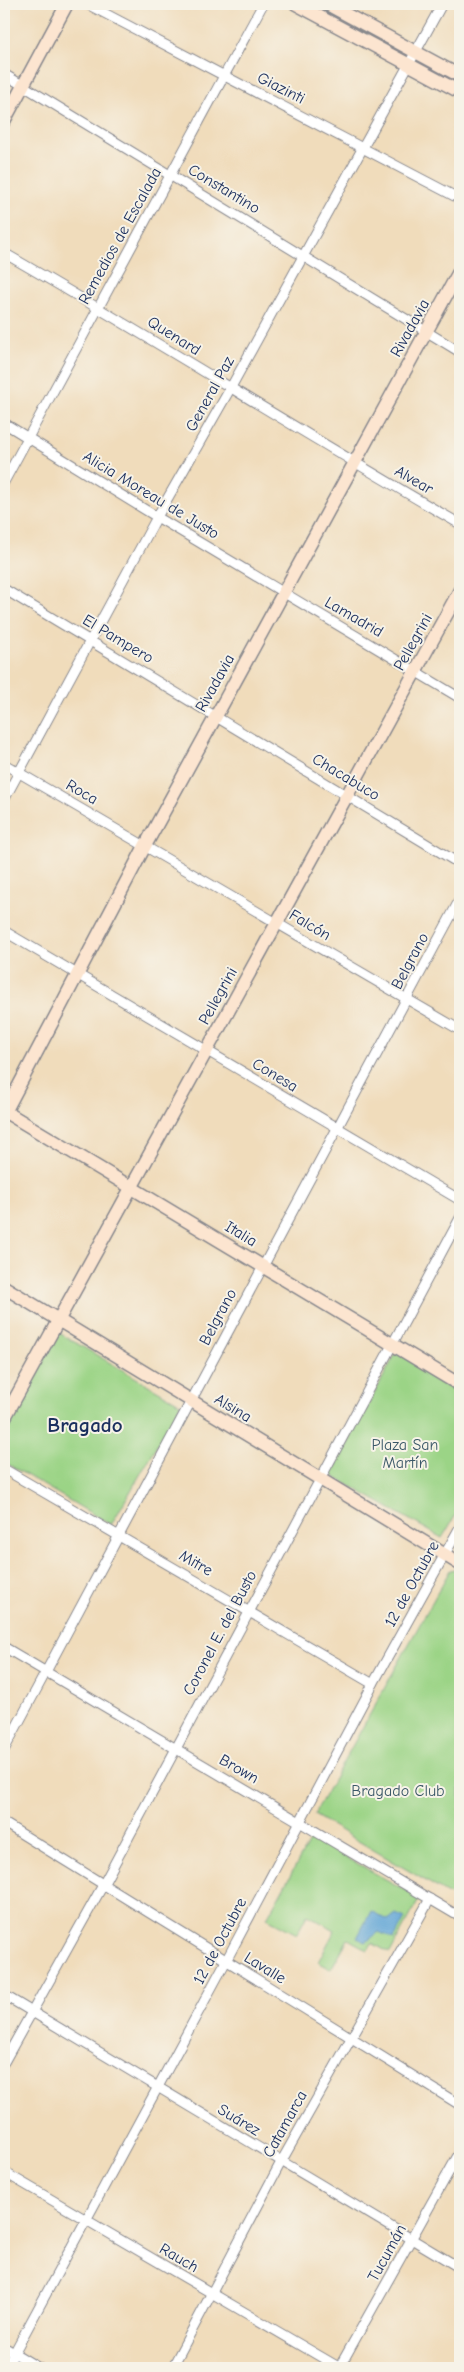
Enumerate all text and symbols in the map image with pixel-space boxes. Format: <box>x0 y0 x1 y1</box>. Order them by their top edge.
street label: Giazinti <box>254 68 308 108</box>
street label: Constantino <box>185 161 263 217</box>
street label: Remedios de Escalada <box>75 164 165 308</box>
street label: Rivadavia <box>387 296 433 360</box>
street label: Quenard <box>144 313 204 359</box>
street label: General Paz <box>182 353 238 435</box>
street label: Alicia Moreau de Justo <box>80 447 222 543</box>
street label: Alvear <box>391 462 437 499</box>
street label: Lamadrid <box>322 593 386 641</box>
street label: Pellegrini <box>390 610 436 674</box>
street label: El Pampero <box>79 611 157 667</box>
street label: Rivadavia <box>192 651 238 715</box>
street label: Chacabuco <box>309 750 383 804</box>
street label: Roca <box>63 776 101 808</box>
street label: Falcón <box>286 906 334 944</box>
street label: Belgrano <box>388 930 432 992</box>
street label: Pellegrini <box>195 964 241 1028</box>
street label: Conesa <box>249 1054 301 1096</box>
street label: Italia <box>222 1218 260 1250</box>
street label: Belgrano <box>196 1286 240 1348</box>
street label: Alsina <box>211 1390 255 1426</box>
district label: Bragado <box>47 1413 123 1437</box>
park label: Plaza San Martín <box>372 1436 438 1472</box>
street label: 12 de Octubre <box>381 1538 443 1630</box>
street label: Mitre <box>176 1546 216 1580</box>
street label: Coronel E. del Busto <box>180 1568 260 1698</box>
street label: Brown <box>216 1751 262 1787</box>
park label: Bragado Club <box>351 1782 445 1800</box>
street label: 12 de Octubre <box>190 1895 250 1987</box>
street label: Lavalle <box>241 1948 289 1988</box>
street label: Catamarca <box>259 2087 311 2161</box>
street label: Suárez <box>215 2100 264 2140</box>
street label: Tucumán <box>364 2221 410 2285</box>
street label: Rauch <box>156 2240 202 2276</box>

